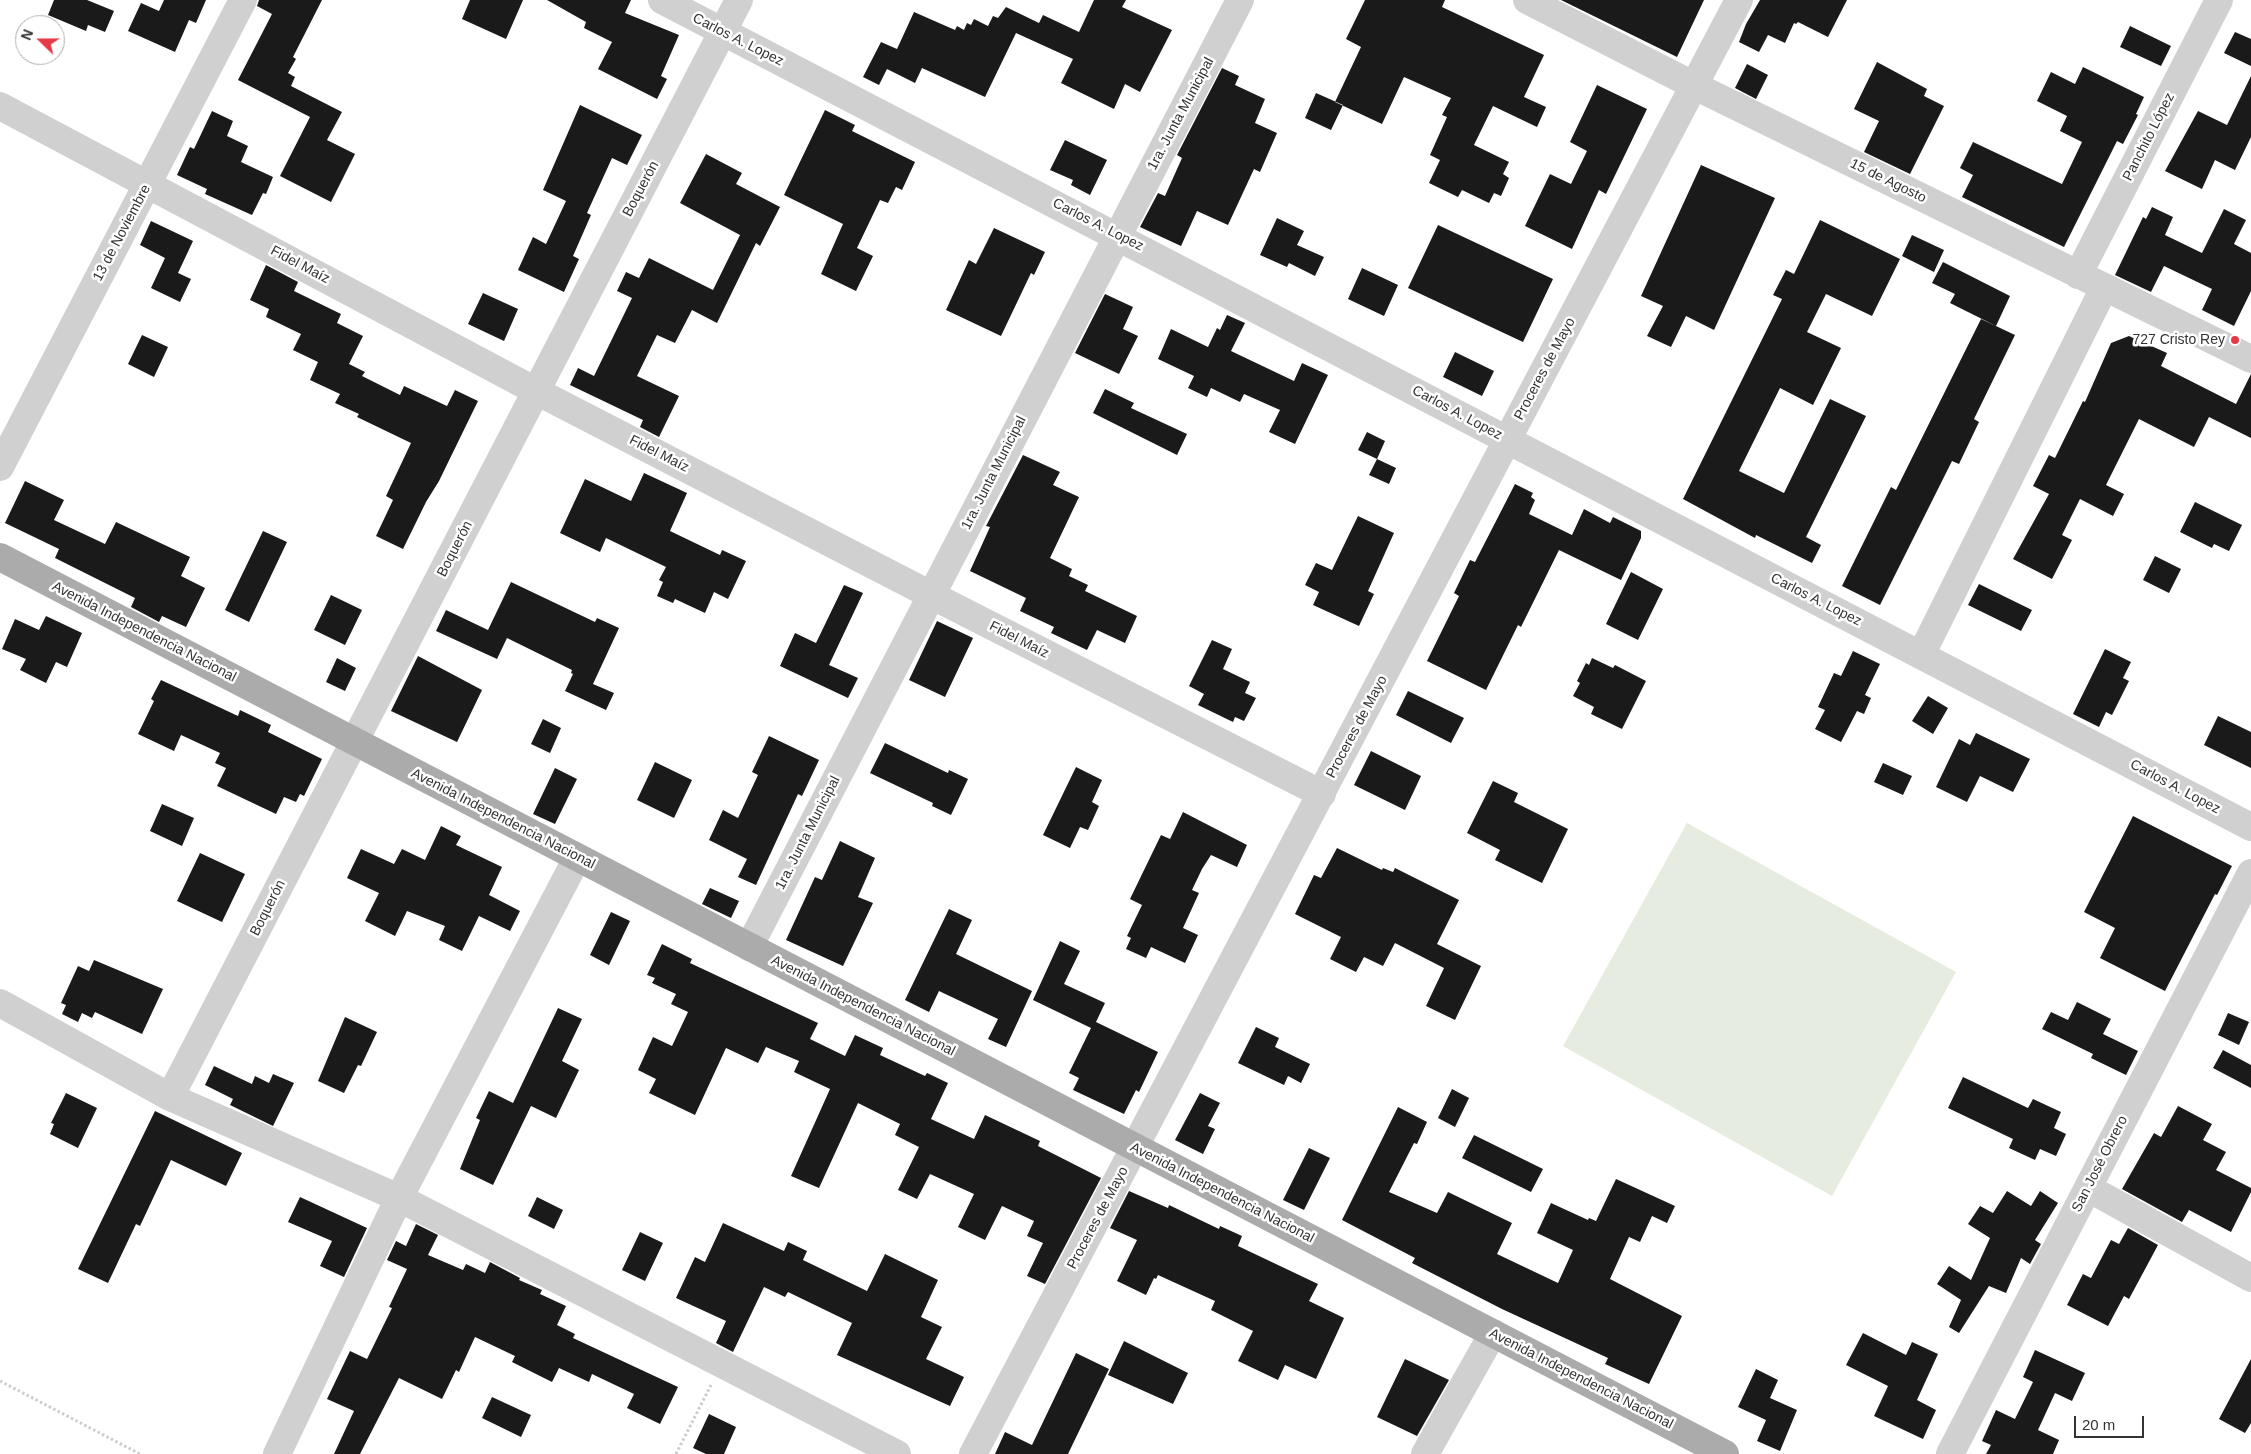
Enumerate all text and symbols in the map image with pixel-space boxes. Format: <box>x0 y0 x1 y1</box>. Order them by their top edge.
street label: Carlos A. Lopez <box>690 10 786 70</box>
north arrow <box>15 15 65 65</box>
text: N <box>18 27 36 42</box>
street label: 1ra. Junta Municipal <box>1144 55 1218 173</box>
street label: Panchito López <box>2120 90 2178 184</box>
street label: 15 de Agosto <box>1847 155 1929 207</box>
street label: Boquerón <box>619 158 663 220</box>
street label: 13 de Noviembre <box>90 182 154 284</box>
street label: Carlos A. Lopez <box>1050 195 1146 255</box>
street label: Fidel Maíz <box>268 242 332 288</box>
street label: Proceres de Mayo <box>1511 315 1579 423</box>
place label: 727 Cristo Rey <box>2132 332 2225 348</box>
marker: 727 Cristo Rey <box>2229 334 2241 346</box>
street label: Carlos A. Lopez <box>1409 382 1505 444</box>
street label: 1ra. Junta Municipal <box>958 413 1030 533</box>
street label: Fidel Maíz <box>626 432 692 476</box>
street label: Boquerón <box>434 518 476 580</box>
street label: Carlos A. Lopez <box>1768 570 1864 630</box>
street label: Avenida Independencia Nacional <box>49 578 239 686</box>
street label: Fidel Maíz <box>986 618 1052 662</box>
street label: Proceres de Mayo <box>1323 673 1391 781</box>
street label: Carlos A. Lopez <box>2127 756 2223 818</box>
street label: Avenida Independencia Nacional <box>408 765 598 873</box>
street label: 1ra. Junta Municipal <box>772 773 844 893</box>
street label: Boquerón <box>247 877 289 939</box>
street label: Avenida Independencia Nacional <box>768 952 958 1060</box>
street label: San José Obrero <box>2068 1113 2132 1215</box>
street label: Avenida Independencia Nacional <box>1127 1139 1317 1247</box>
street label: Proceres de Mayo <box>1064 1164 1132 1272</box>
street label: Avenida Independencia Nacional <box>1486 1325 1676 1433</box>
scale bar <box>2076 1406 2146 1438</box>
text: 20 m <box>2082 1416 2115 1433</box>

